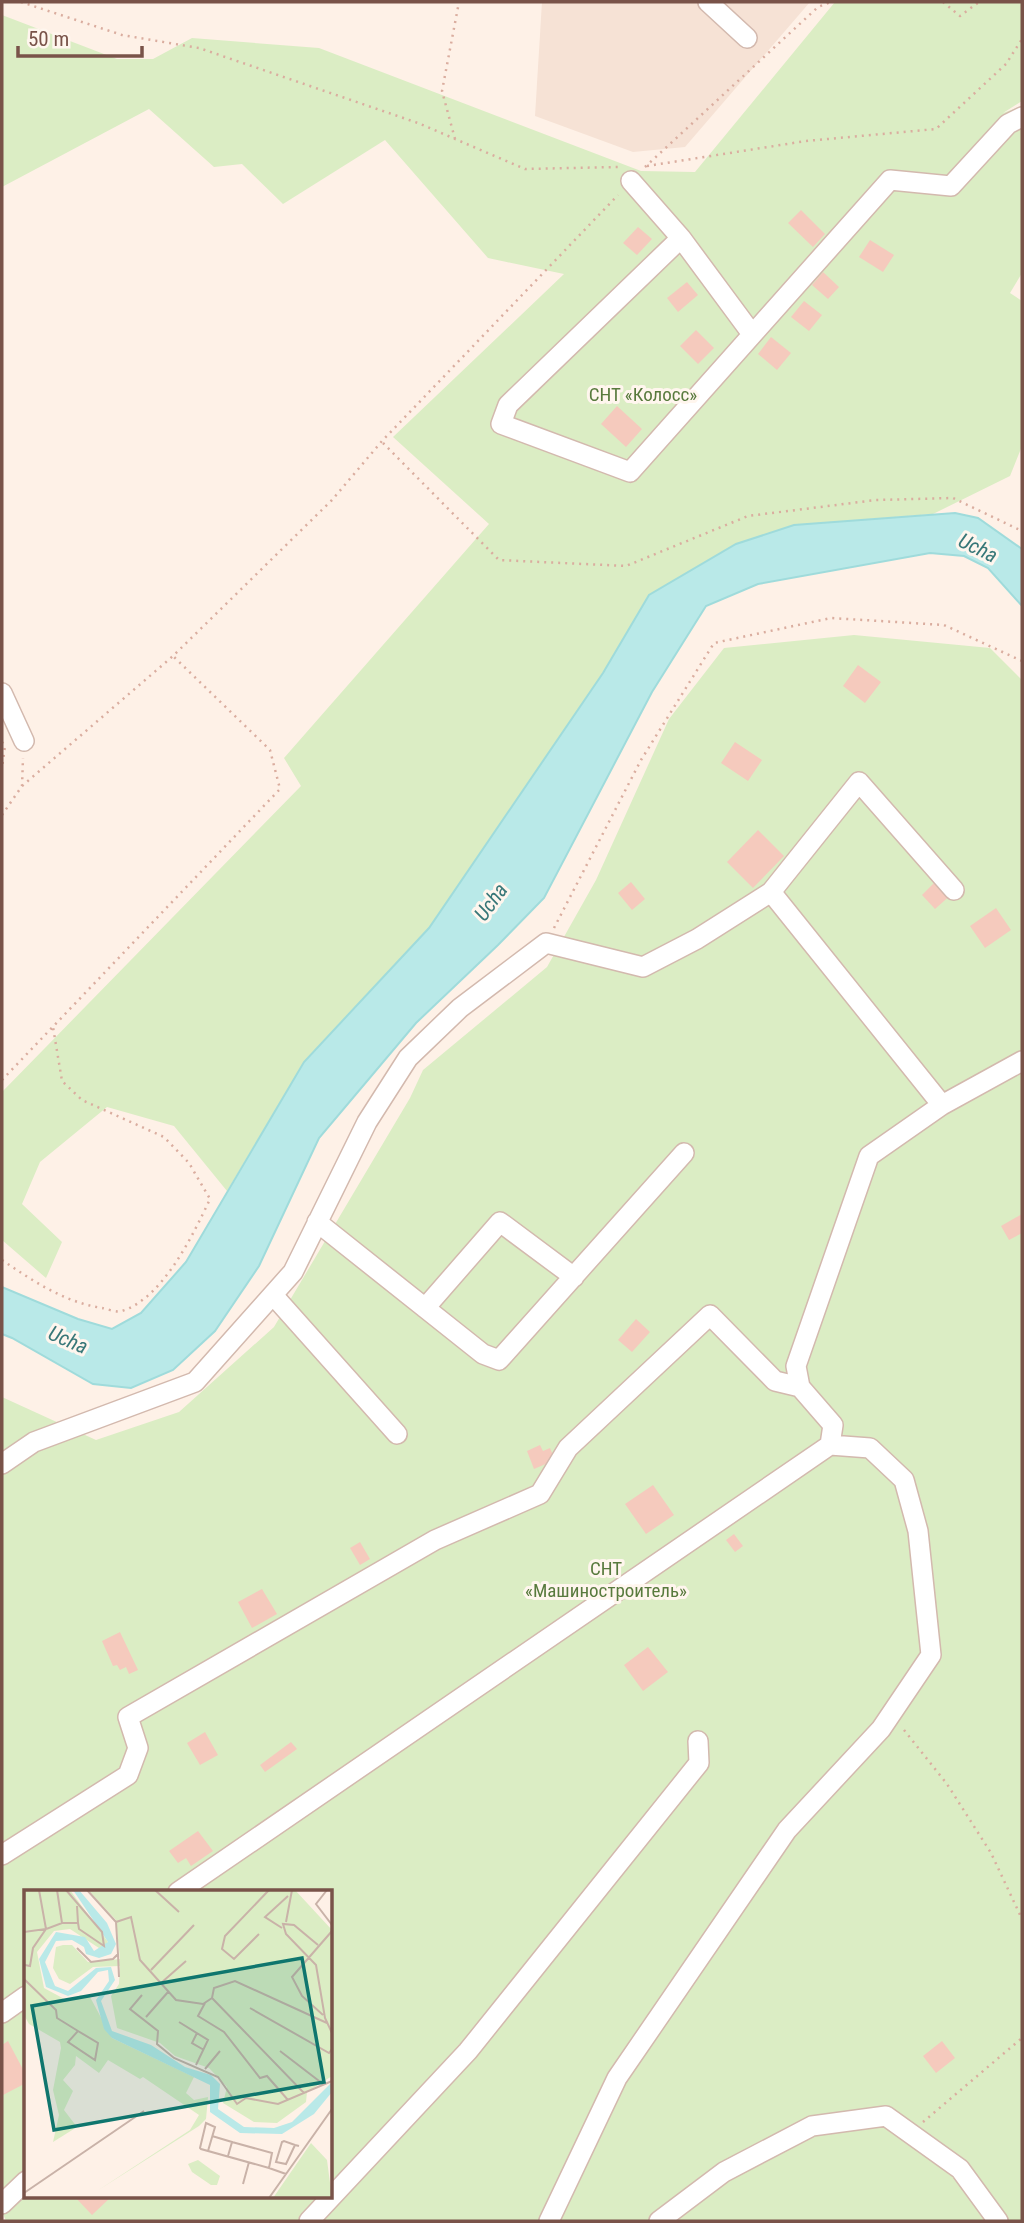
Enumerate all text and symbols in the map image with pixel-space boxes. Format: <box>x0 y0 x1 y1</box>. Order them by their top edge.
scale bar <box>18 14 142 58</box>
text: 50 m <box>28 27 69 51</box>
park label: СНТ «Колосс» <box>589 383 697 406</box>
water label: Ucha <box>955 528 1001 568</box>
water label: Ucha <box>469 879 513 925</box>
water label: Ucha <box>45 1321 91 1359</box>
park label: СНТ «Машиностроитель» <box>525 1557 687 1602</box>
inset map <box>24 1890 332 2198</box>

